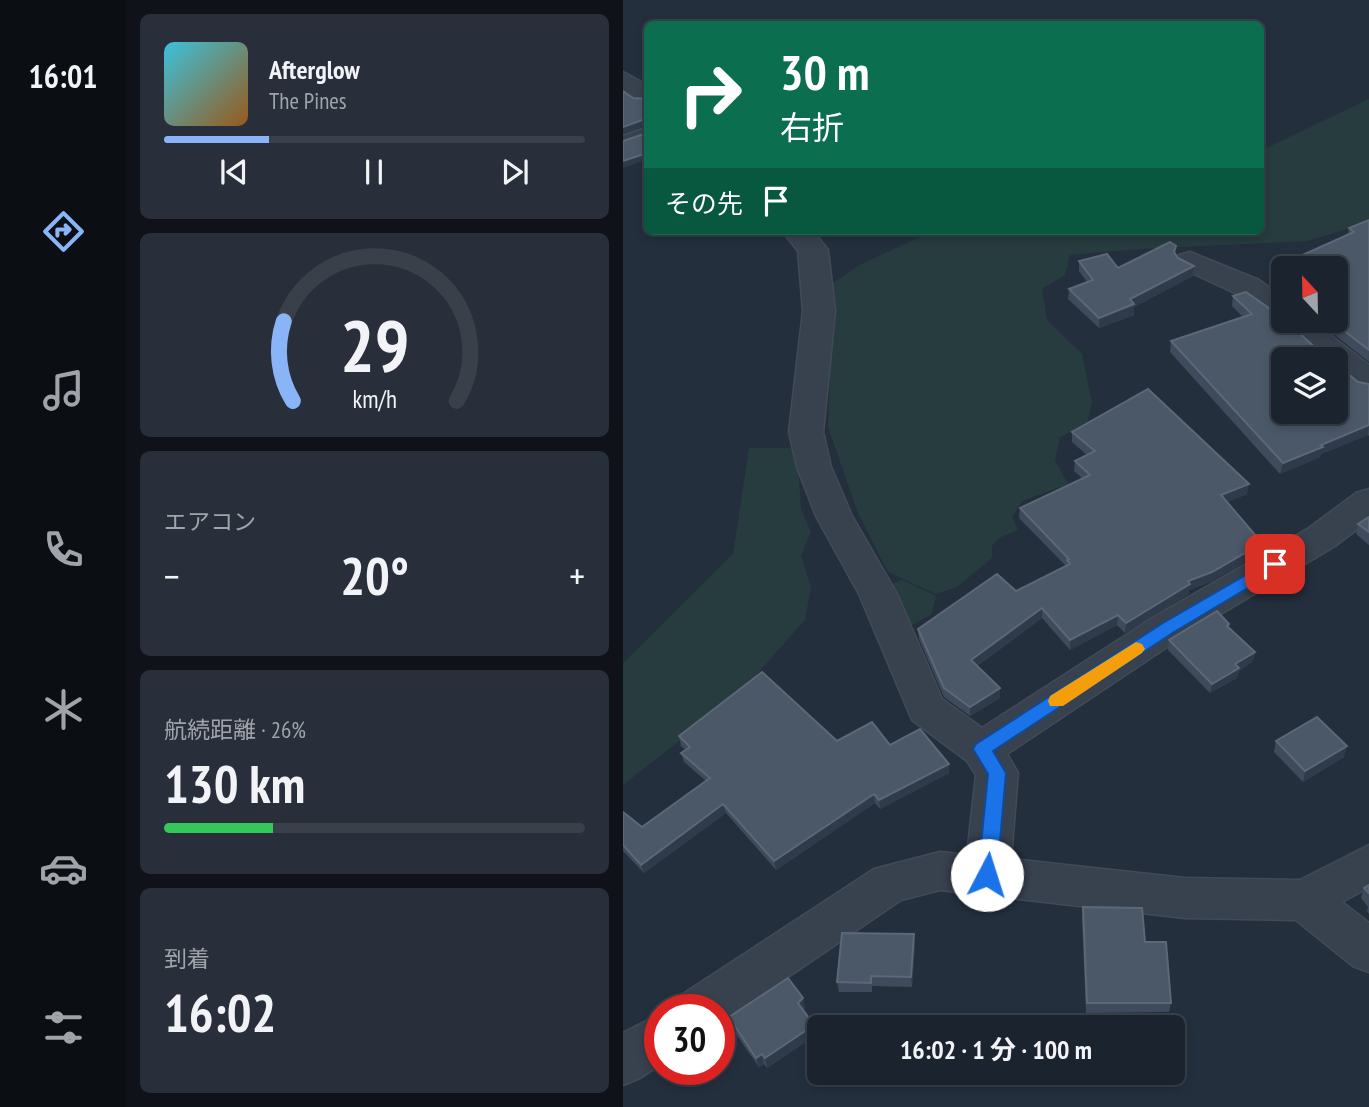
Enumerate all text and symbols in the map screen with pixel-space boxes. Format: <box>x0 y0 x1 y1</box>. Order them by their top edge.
text: 30 m <box>780 40 869 104</box>
icon: right <box>665 49 756 140</box>
text: Afterglow <box>269 53 360 86</box>
text: 16:01 <box>28 55 98 97</box>
text: The Pines <box>269 86 347 115</box>
text: 右折 <box>780 106 844 148</box>
icon: previous <box>215 153 253 191</box>
icon: pause <box>355 153 393 191</box>
icon: next <box>496 153 534 191</box>
icon: arrive <box>757 182 795 220</box>
text: その先 <box>665 187 743 220</box>
icon: directions <box>39 207 88 256</box>
north arrow <box>1271 256 1347 332</box>
map controls <box>1271 256 1348 424</box>
text: 29 <box>340 297 409 391</box>
button: layers <box>1271 347 1348 424</box>
icon: music <box>39 366 88 415</box>
text: km/h <box>352 383 397 415</box>
text: エアコン <box>164 507 256 536</box>
icon: phone <box>39 525 88 574</box>
pin <box>1245 534 1305 594</box>
text: 20° <box>340 542 409 609</box>
icon: arrive <box>1256 545 1294 583</box>
text: − <box>164 551 180 600</box>
text: + <box>569 551 585 600</box>
icon: climate <box>39 685 88 734</box>
text: 航続距離 · 26% <box>164 715 306 744</box>
text: 130 km <box>164 750 305 817</box>
position arrow <box>950 838 1024 912</box>
icon: car <box>39 844 88 893</box>
text: 到着 <box>164 944 210 973</box>
text: 16:02 <box>164 979 276 1046</box>
speed limit sign: 30 <box>644 994 735 1085</box>
icon: filters <box>39 1003 88 1052</box>
text: 16:02 · 1 分 · 100 m <box>900 1033 1092 1066</box>

